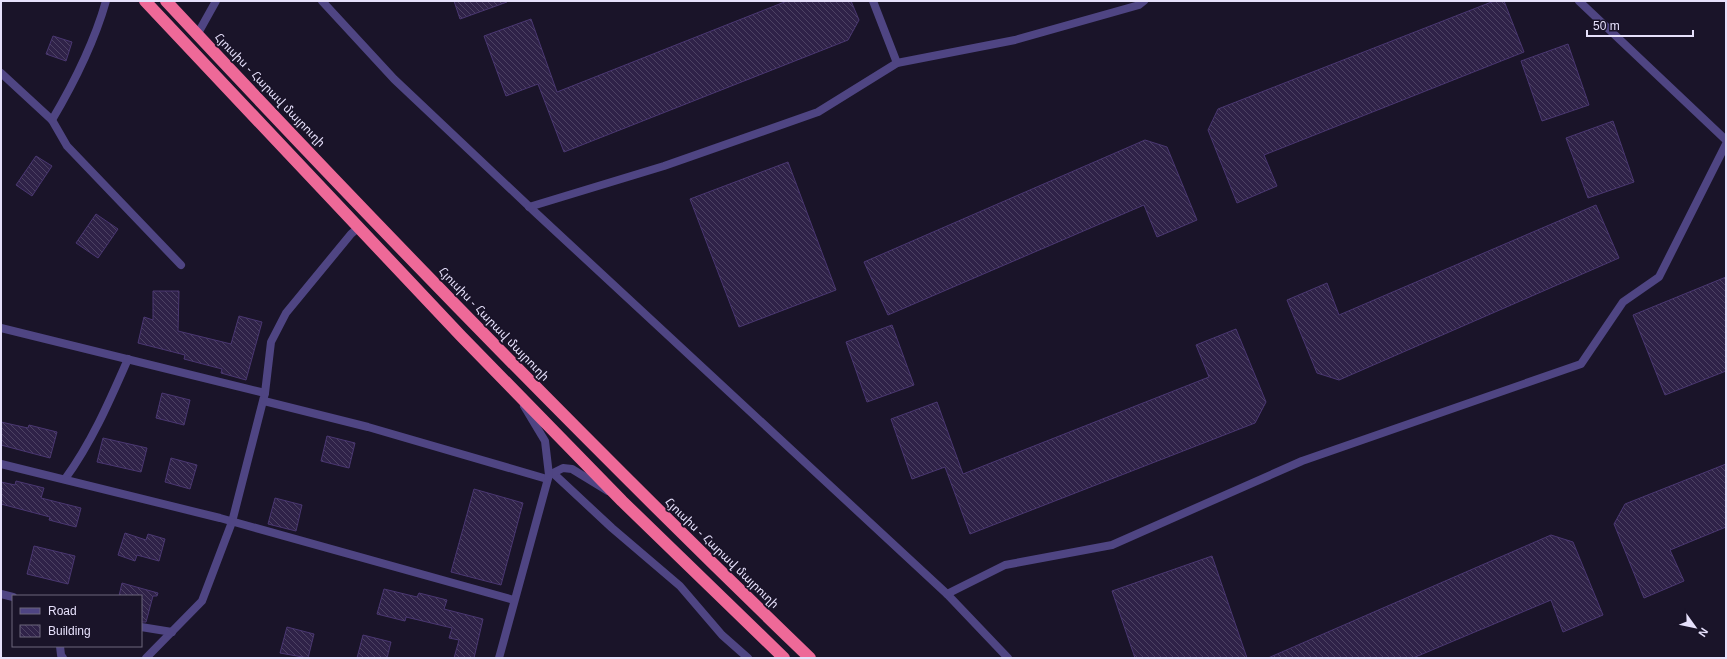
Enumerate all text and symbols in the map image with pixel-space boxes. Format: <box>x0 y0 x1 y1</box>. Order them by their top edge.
scale bar <box>1587 12 1693 38</box>
text: 50 m <box>1593 19 1620 33</box>
street label: Հյուսիս - Հարավ մայրուղի <box>212 30 328 150</box>
street label: Հյուսիս - Հարավ մայրուղի <box>436 264 552 384</box>
street label: Հյուսիս - Հարավ մայրուղի <box>662 495 782 611</box>
legend <box>12 595 142 647</box>
text: Road <box>48 604 77 618</box>
north arrow <box>1675 607 1715 647</box>
text: Building <box>48 624 91 638</box>
text: N <box>1696 626 1711 639</box>

